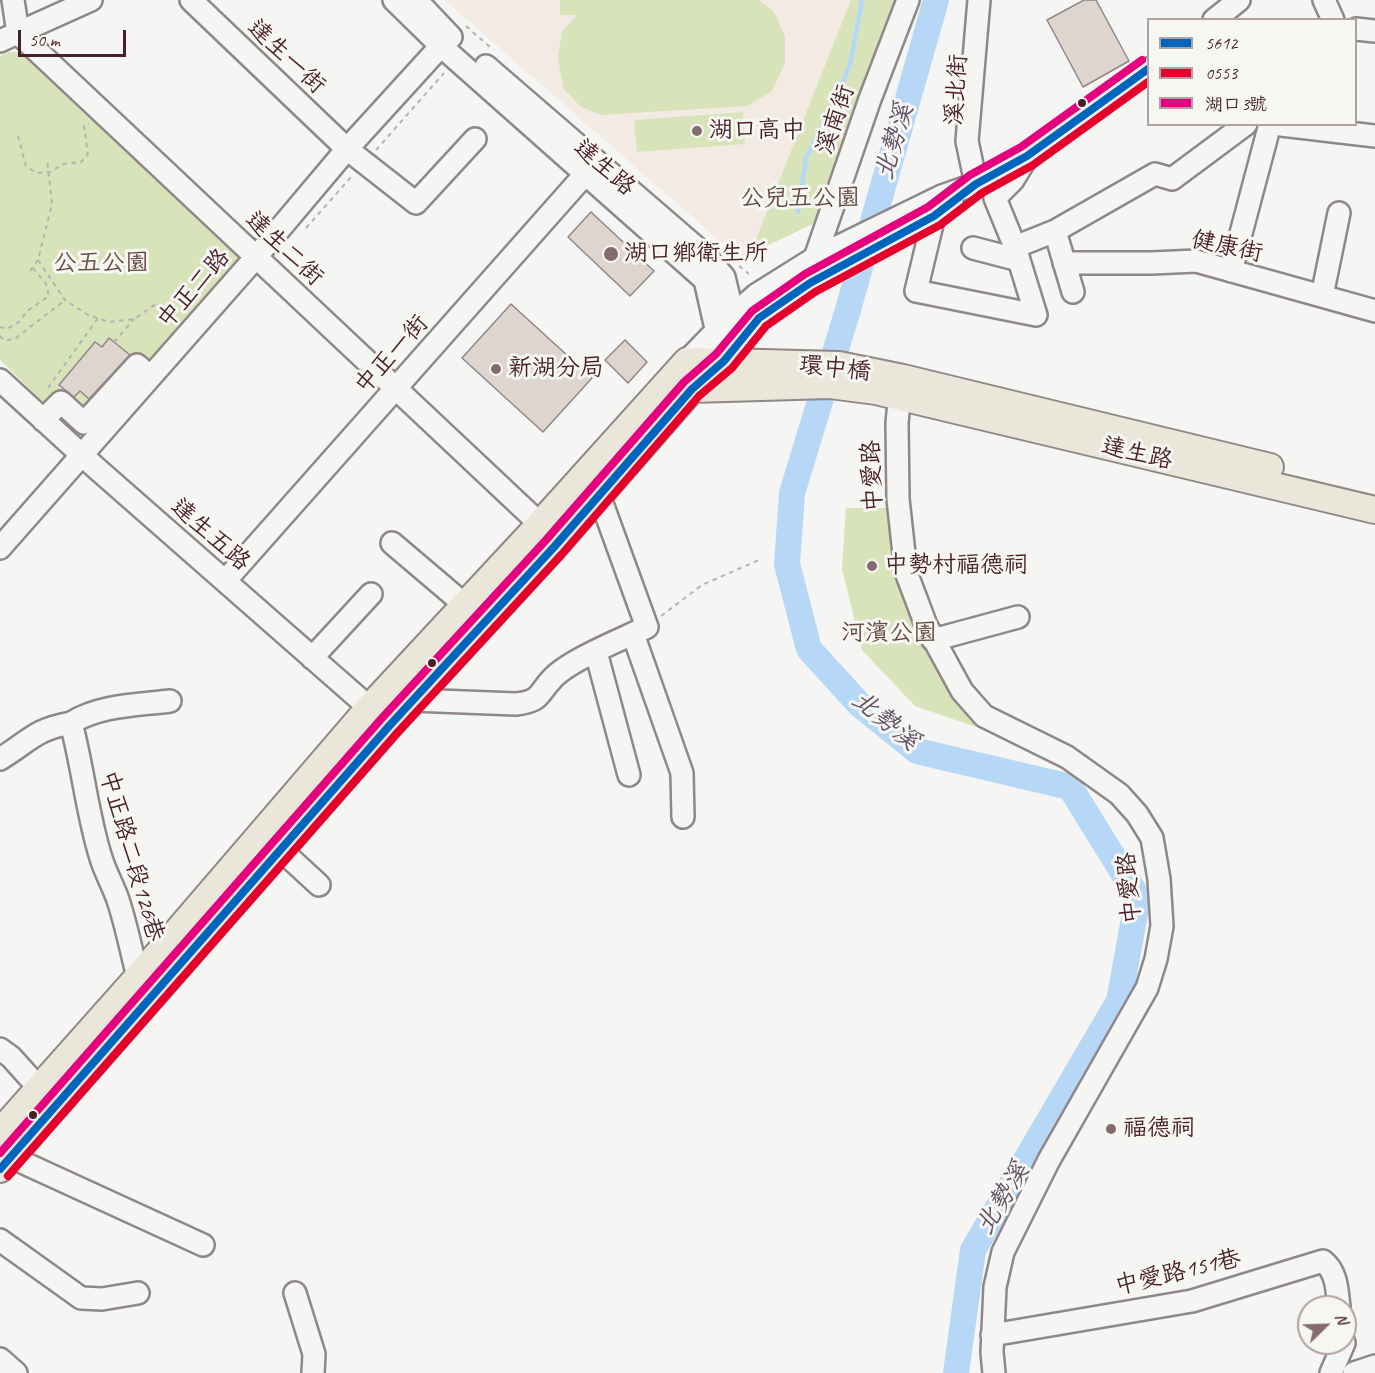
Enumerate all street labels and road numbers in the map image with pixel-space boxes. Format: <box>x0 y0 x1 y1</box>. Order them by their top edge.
street label: 達生一街 <box>241 14 331 100</box>
street label: 溪北街 <box>940 53 974 127</box>
street label: 溪南街 <box>811 81 861 159</box>
street label: 達生路 <box>567 134 641 202</box>
street label: 達生二街 <box>239 206 329 292</box>
street label: 健康街 <box>1189 225 1265 269</box>
street label: 中正二路 <box>152 243 236 335</box>
street label: 中正一街 <box>349 310 435 400</box>
street label: 環中橋 <box>798 351 872 387</box>
street label: 達生路 <box>1099 432 1175 476</box>
street label: 中愛路 <box>857 440 889 512</box>
street label: 達生五路 <box>164 493 256 577</box>
street label: 中正路二段126巷 <box>93 767 169 945</box>
street label: 中愛路 <box>1113 851 1147 925</box>
street label: 中愛路151巷 <box>1112 1245 1244 1301</box>

